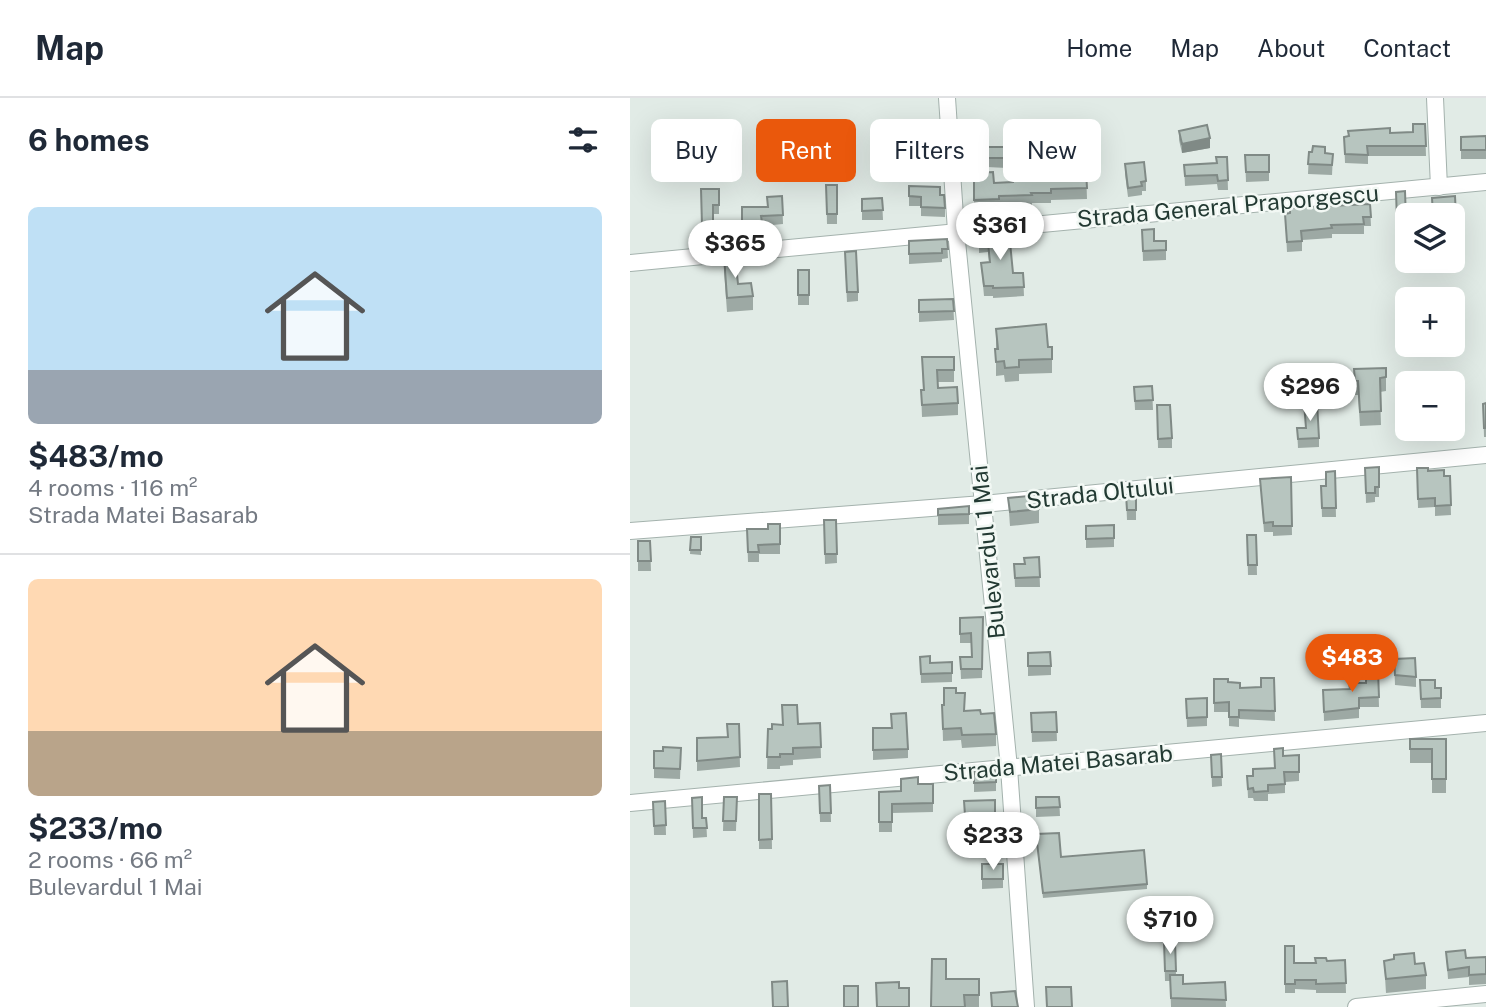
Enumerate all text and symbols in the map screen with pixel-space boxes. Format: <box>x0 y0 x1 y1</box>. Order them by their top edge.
text: Map <box>35 29 104 67</box>
text: Home <box>1066 34 1132 62</box>
text: Map <box>1170 34 1219 62</box>
text: About <box>1257 34 1325 62</box>
text: Contact <box>1363 34 1451 62</box>
chip: Buy <box>651 119 742 182</box>
chip: Rent <box>756 119 856 182</box>
chip: Filters <box>870 119 989 182</box>
chip: New <box>1003 119 1101 182</box>
icon: filters <box>564 121 602 159</box>
text: 6 homes <box>28 122 150 158</box>
street label: Strada General Praporgescu <box>1076 179 1380 232</box>
pin: $361 <box>959 202 1041 262</box>
map controls <box>1395 203 1465 441</box>
button: layers <box>1395 203 1465 273</box>
text: $361 <box>972 211 1028 238</box>
pin: $365 <box>694 220 776 280</box>
text: $365 <box>704 229 766 256</box>
icon: home <box>252 253 378 379</box>
button: + <box>1395 287 1465 357</box>
pin: $296 <box>1269 364 1351 423</box>
button: − <box>1395 371 1465 441</box>
text: $296 <box>1280 372 1340 399</box>
text: $483/mo <box>28 438 164 474</box>
street label: Bulevardul 1 Mai <box>965 464 1010 640</box>
street label: Strada Oltului <box>1025 471 1175 514</box>
text: 4 rooms · 116 m² <box>28 474 197 501</box>
text: Strada Matei Basarab <box>28 501 258 528</box>
icon: home <box>252 625 378 751</box>
pin: $483 <box>1311 634 1393 694</box>
text: $483 <box>1321 643 1383 670</box>
street label: Strada Matei Basarab <box>942 739 1174 786</box>
text: $233/mo <box>28 810 163 846</box>
pin: $233 <box>952 812 1034 872</box>
text: $233 <box>963 821 1023 848</box>
text: 2 rooms · 66 m² <box>28 846 192 873</box>
text: Bulevardul 1 Mai <box>28 873 202 900</box>
pin: $710 <box>1129 896 1211 956</box>
text: $710 <box>1143 905 1197 932</box>

